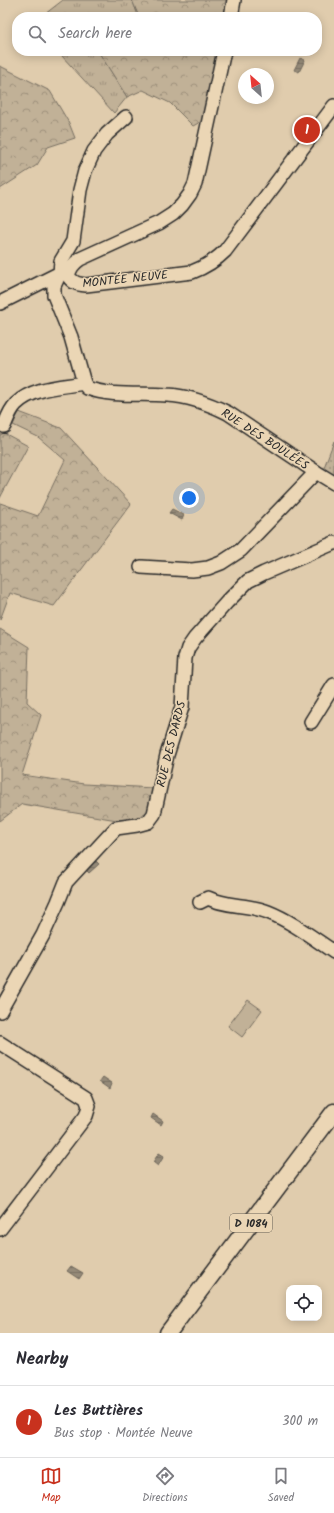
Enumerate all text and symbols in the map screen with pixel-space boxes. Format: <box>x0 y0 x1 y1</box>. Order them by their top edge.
search box <box>12 12 322 56</box>
text: Search here <box>58 22 132 46</box>
icon: search <box>26 23 48 45</box>
north arrow <box>238 68 274 104</box>
pin: 1 <box>294 115 320 145</box>
street label: MONTÉE NEUVE <box>81 265 170 293</box>
street label: RUE DES BOULÉES <box>217 404 313 475</box>
your location <box>179 488 199 508</box>
street label: RUE DES DARDS <box>152 698 192 789</box>
road number: D 1084 <box>230 1214 272 1232</box>
map controls <box>286 1285 322 1321</box>
button: locate <box>286 1285 322 1321</box>
text: Nearby <box>16 1346 68 1373</box>
text: Les Buttières <box>54 1399 143 1423</box>
text: 1 <box>27 1411 31 1432</box>
text: 300 m <box>282 1411 318 1432</box>
text: Bus stop · Montée Neuve <box>54 1423 193 1444</box>
tab: Map <box>40 1465 62 1507</box>
tab: Directions <box>142 1465 188 1507</box>
tab: Saved <box>268 1465 294 1507</box>

